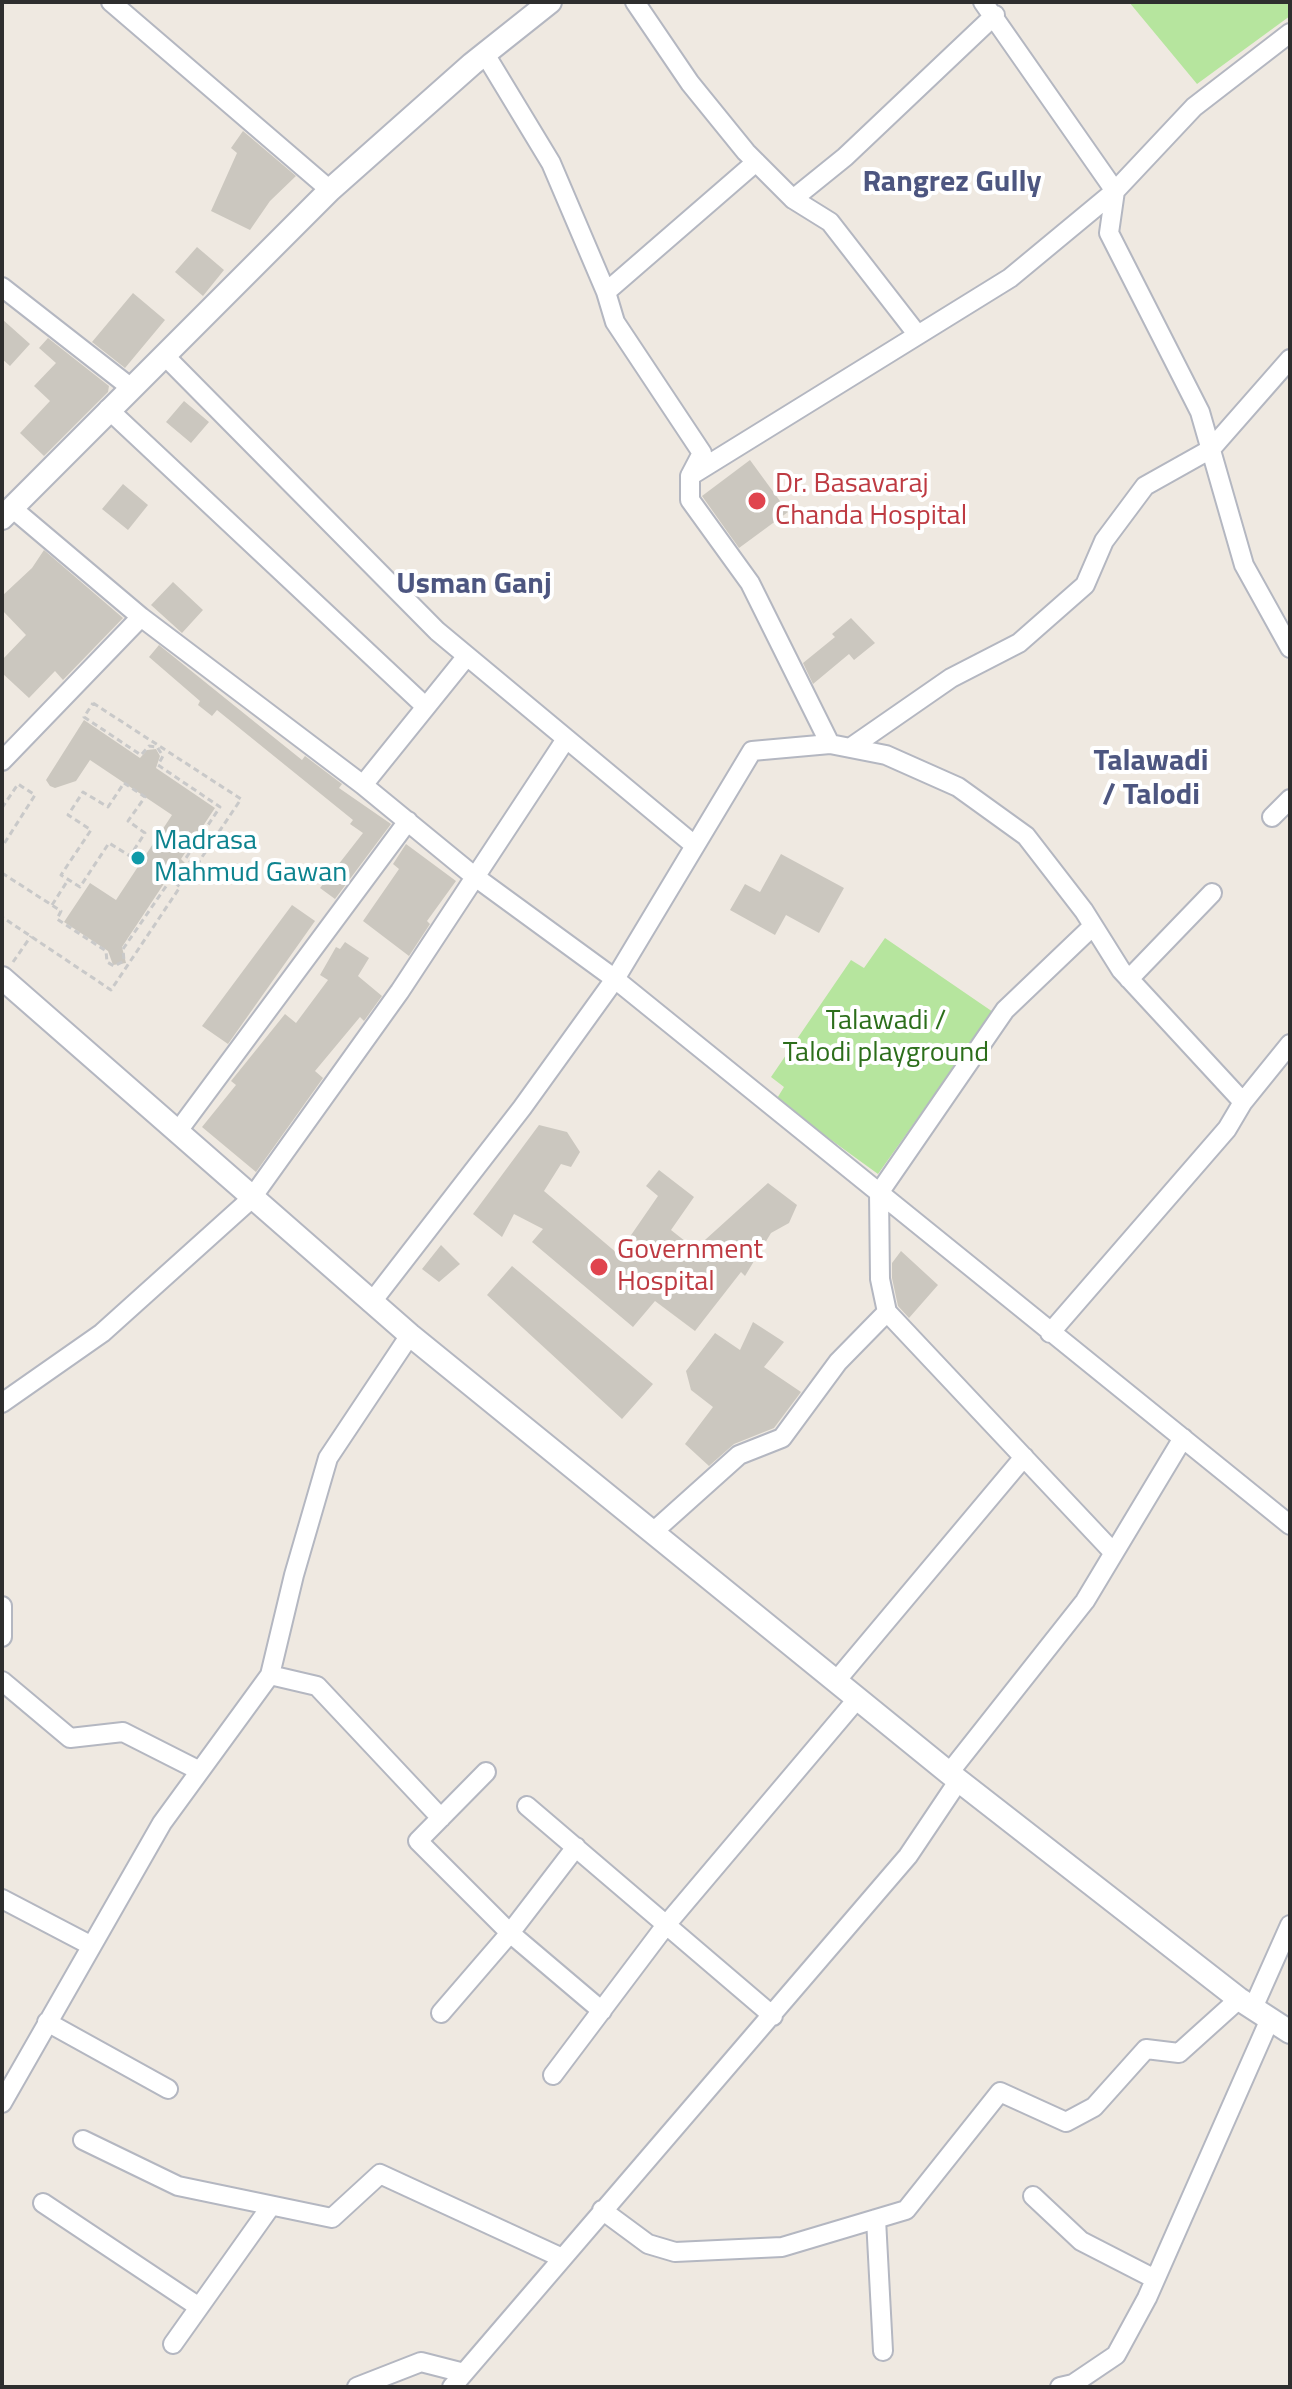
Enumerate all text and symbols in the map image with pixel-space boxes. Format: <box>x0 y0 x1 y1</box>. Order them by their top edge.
district label: Rangrez Gully <box>862 166 1042 202</box>
place label: Dr. Basavaraj Chanda Hospital <box>775 468 967 534</box>
marker: Dr. Basavaraj Chanda Hospital <box>746 490 768 512</box>
district label: Usman Ganj <box>396 568 552 604</box>
district label: Talawadi / Talodi <box>1094 745 1208 816</box>
place label: Madrasa Mahmud Gawan <box>154 825 347 891</box>
marker: Madrasa Mahmud Gawan <box>129 849 147 867</box>
park label: Talawadi / Talodi playground <box>783 1005 989 1071</box>
place label: Government Hospital <box>617 1234 763 1300</box>
marker: Government Hospital <box>588 1256 610 1278</box>

